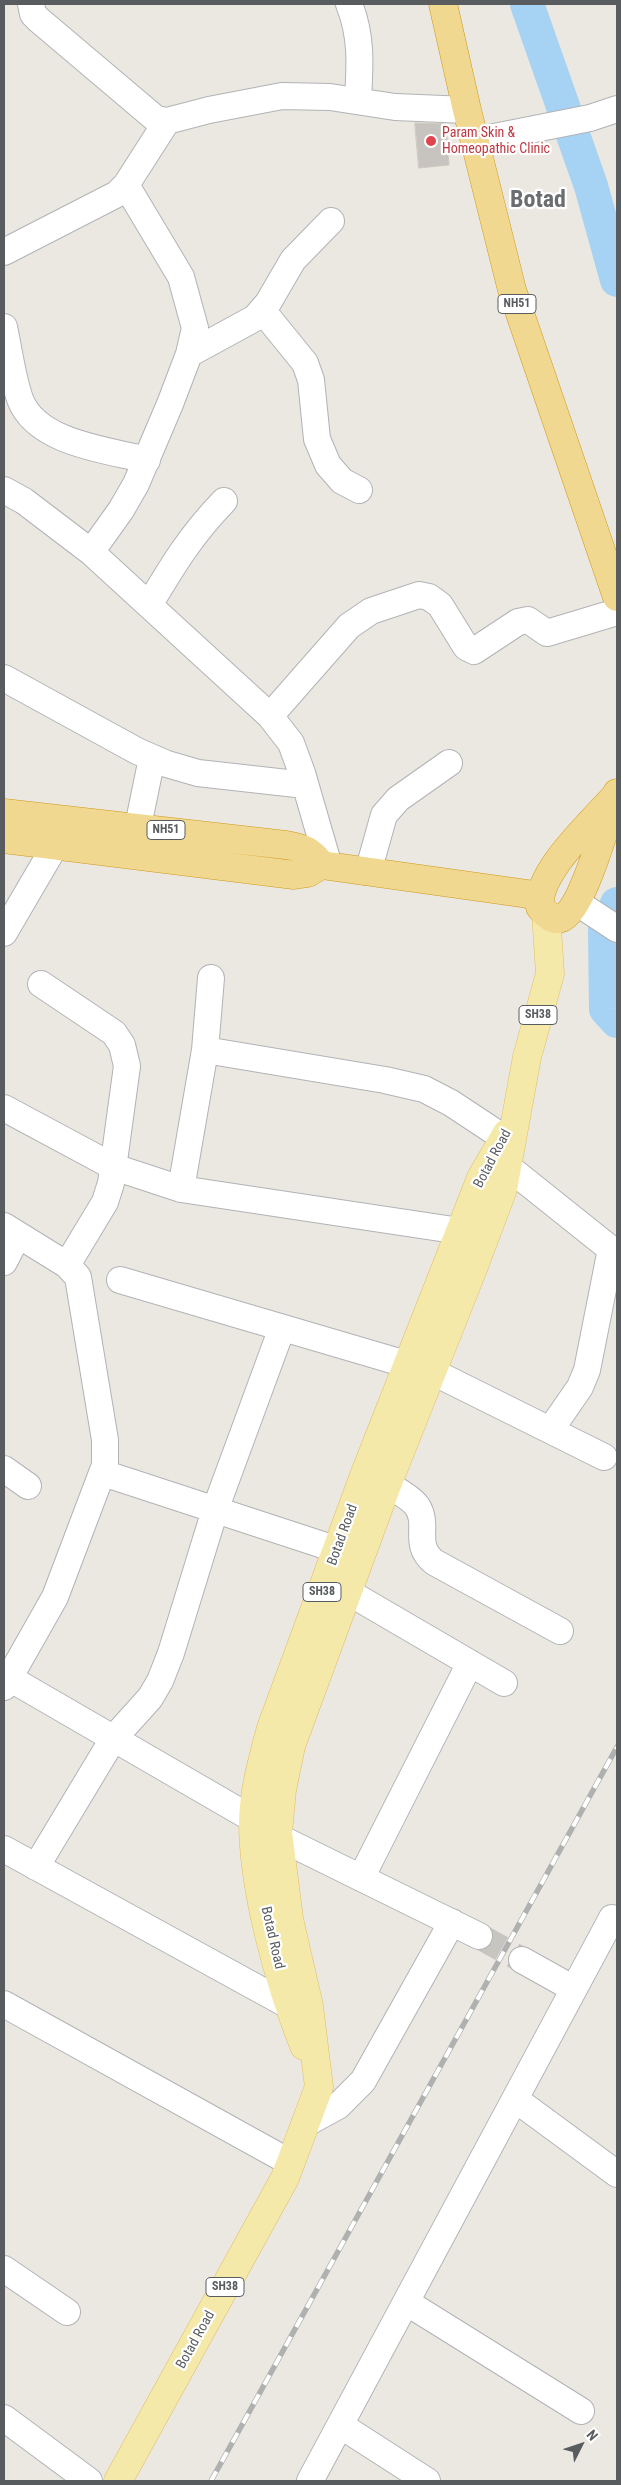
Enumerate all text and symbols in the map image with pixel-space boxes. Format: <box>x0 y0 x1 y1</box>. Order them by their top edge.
place label: Param Skin & Homeopathic Clinic <box>442 125 550 158</box>
marker: Param Skin & Homeopathic Clinic <box>424 134 438 148</box>
district label: Botad <box>510 187 566 215</box>
road number: NH51 <box>498 294 536 314</box>
road number: NH51 <box>147 820 185 840</box>
road number: SH38 <box>519 1006 557 1024</box>
street label: Botad Road <box>471 1127 515 1191</box>
street label: Botad Road <box>324 1502 362 1568</box>
road number: SH38 <box>303 1582 341 1601</box>
street label: Botad Road <box>257 1905 287 1971</box>
road number: SH38 <box>206 2278 244 2296</box>
street label: Botad Road <box>173 2308 219 2372</box>
north arrow <box>556 2420 606 2470</box>
text: N <box>583 2427 601 2444</box>

